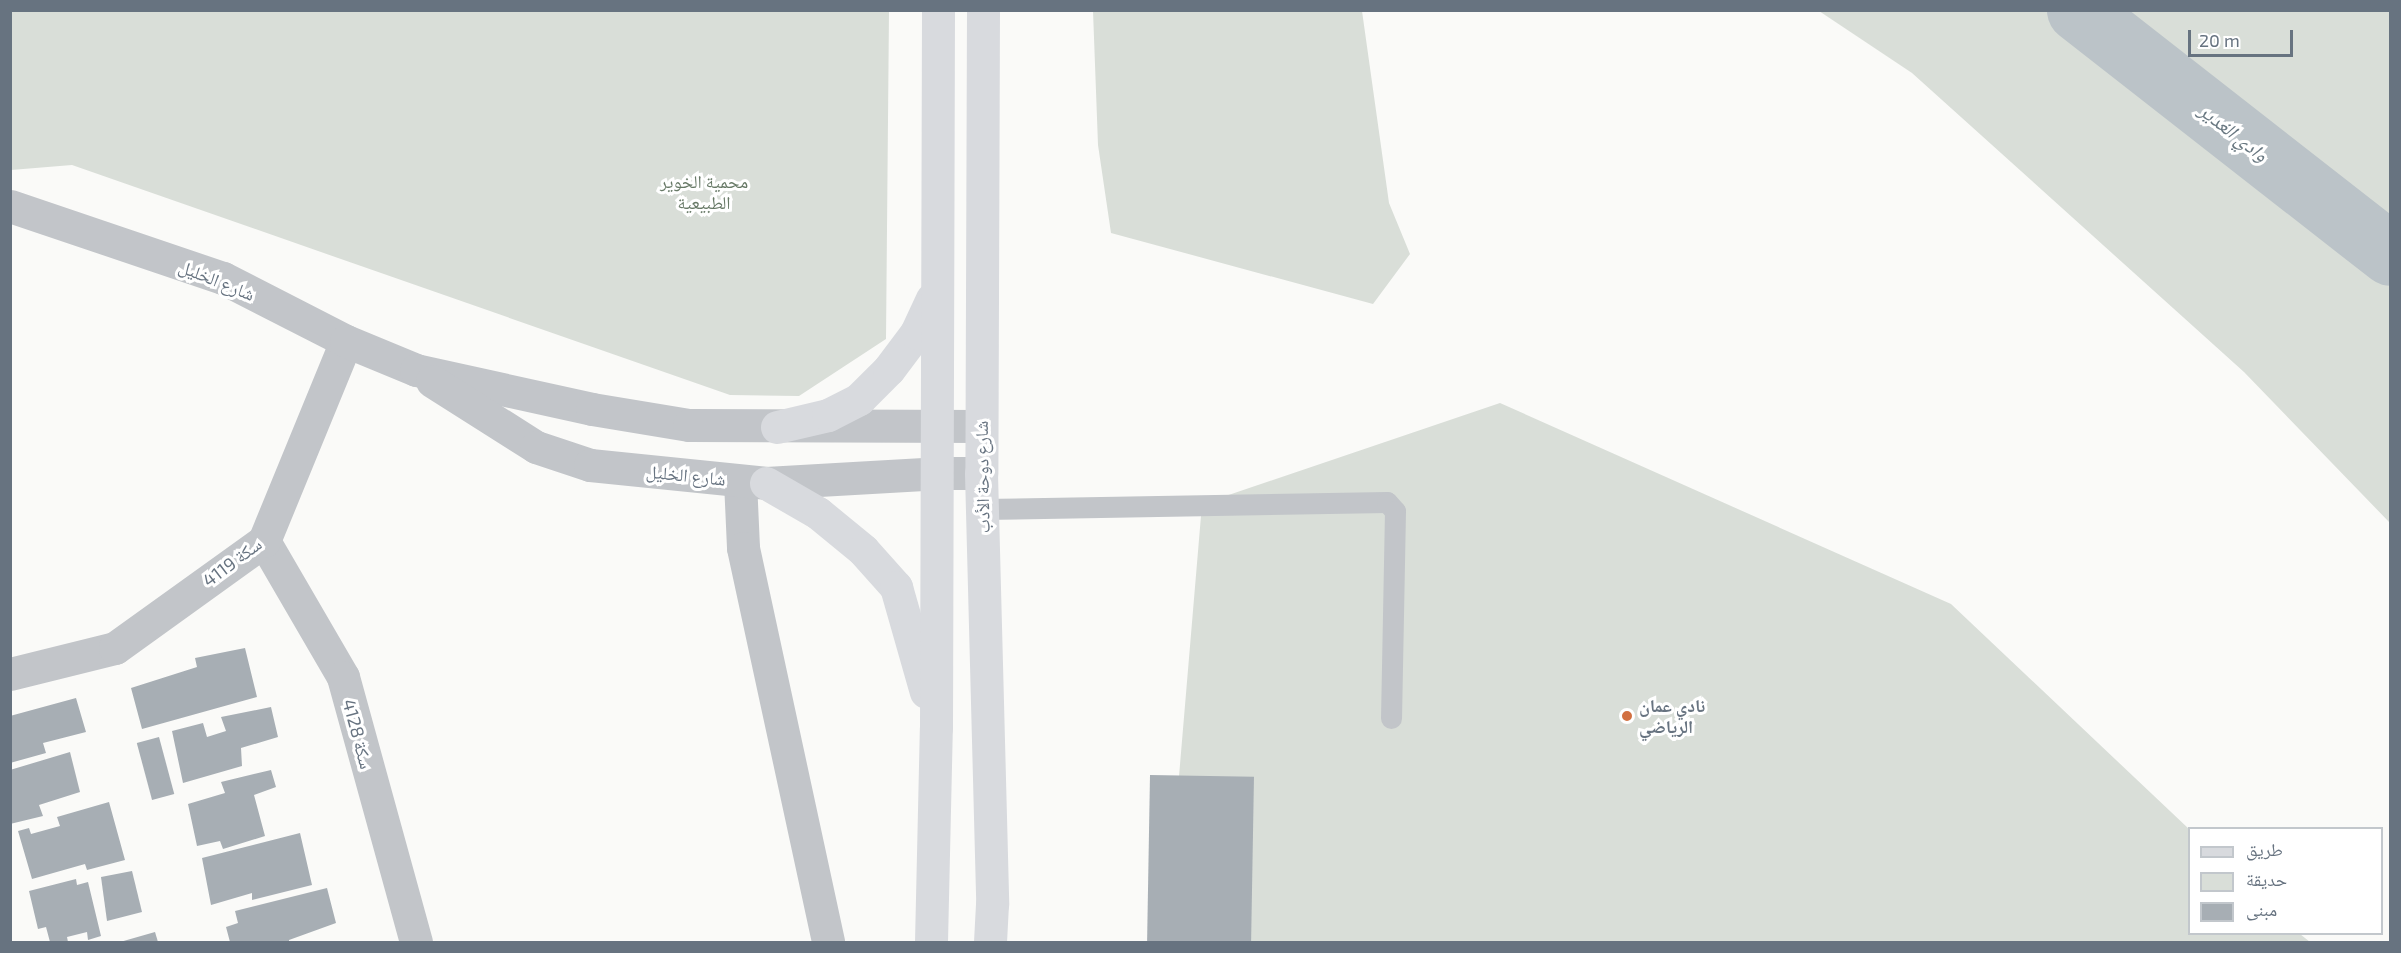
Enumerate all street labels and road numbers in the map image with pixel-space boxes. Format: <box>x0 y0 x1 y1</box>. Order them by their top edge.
street label: شارع الخليل <box>176 255 258 305</box>
street label: شارع دوحة الأدب <box>970 420 994 534</box>
street label: شارع الخليل <box>645 460 727 490</box>
street label: سكة 4119 <box>198 533 266 591</box>
street label: سكة 4128 <box>338 697 378 771</box>

